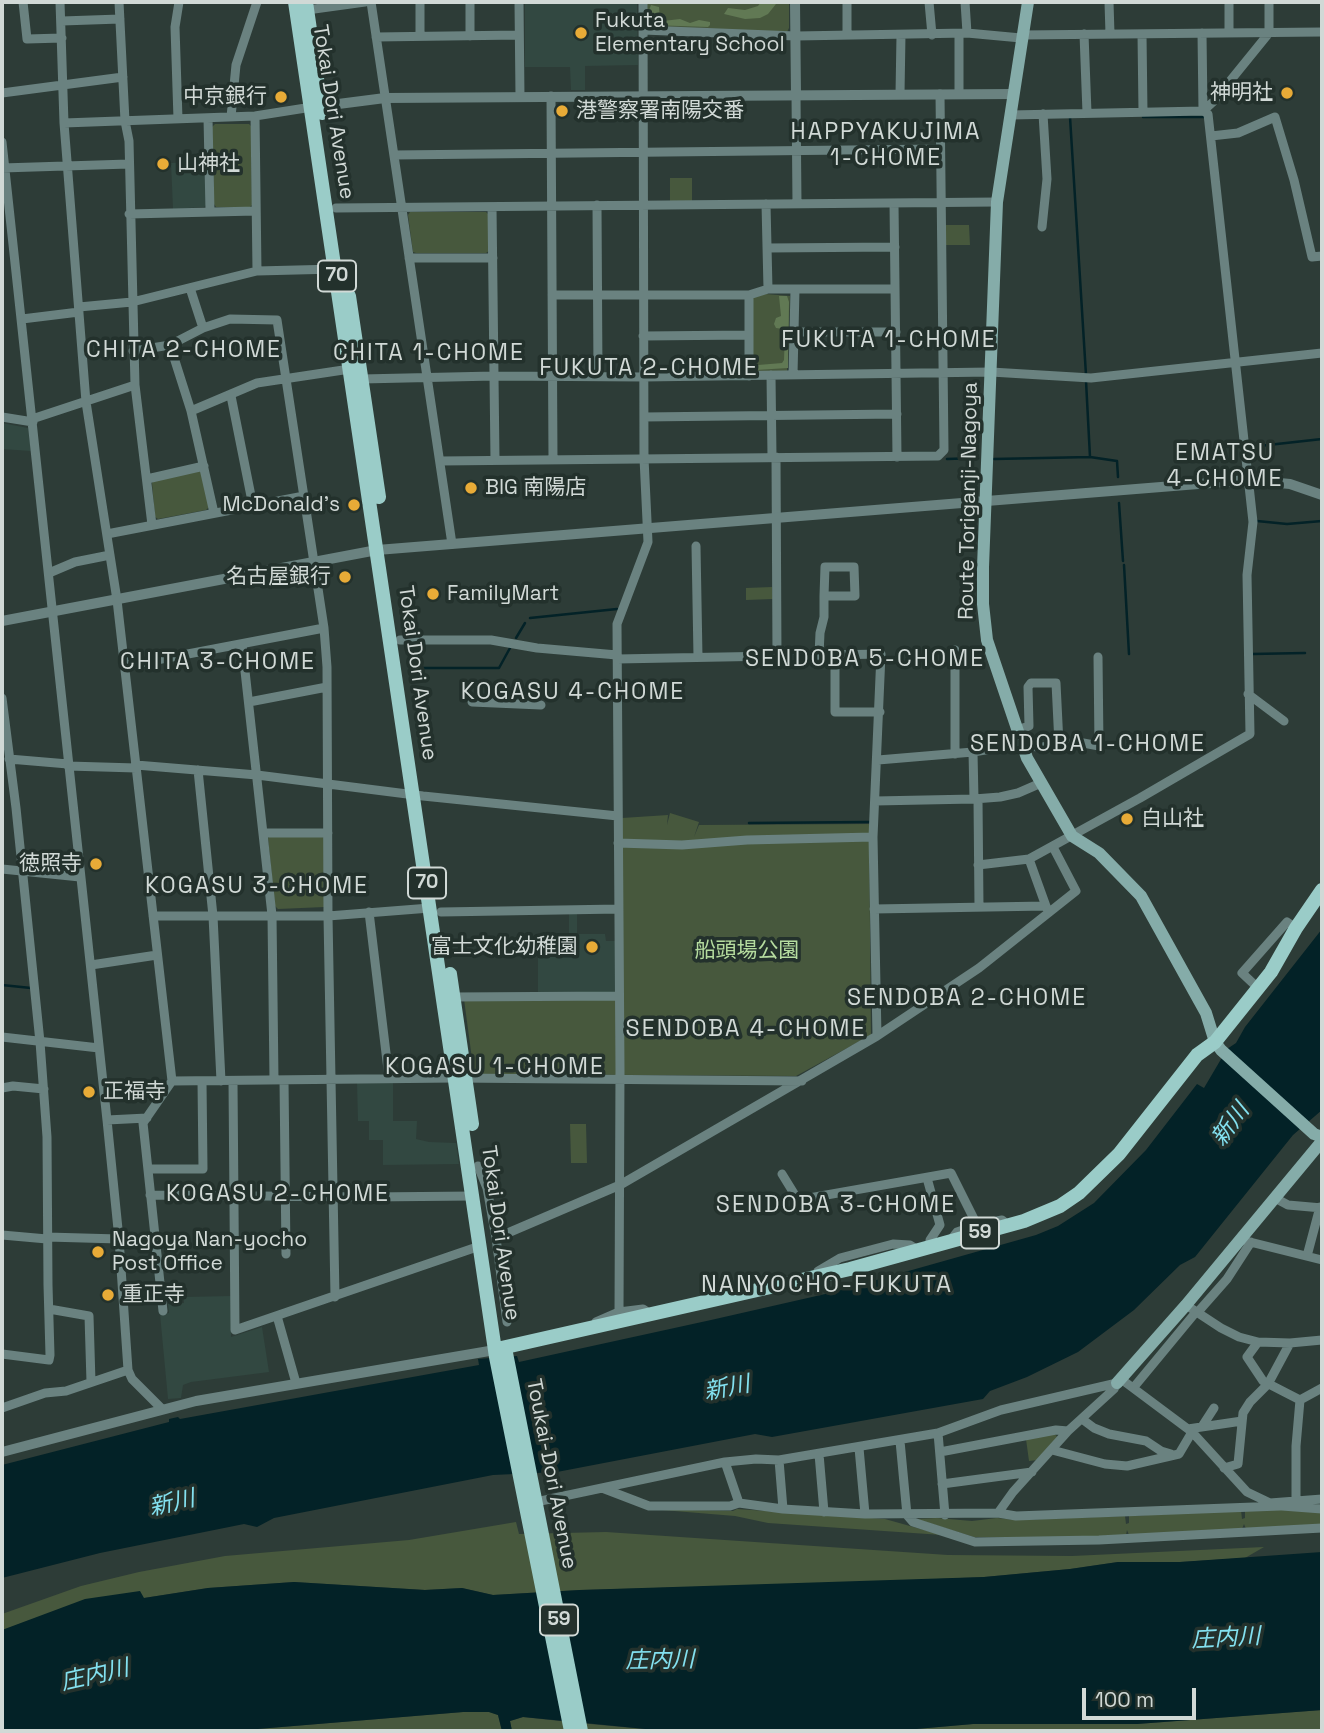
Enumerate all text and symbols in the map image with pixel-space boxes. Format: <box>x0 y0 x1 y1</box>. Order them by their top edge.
place label: Fukuta Elementary School <box>595 8 785 58</box>
street label: Tokai Dori Avenue <box>307 23 359 201</box>
marker: Fukuta Elementary School <box>573 25 589 41</box>
place label: 神明社 <box>1210 80 1273 106</box>
place label: 中京銀行 <box>183 84 267 110</box>
marker: 神明社 <box>1279 85 1295 101</box>
marker: 中京銀行 <box>273 89 289 105</box>
place label: 港警察署南陽交番 <box>576 98 744 124</box>
marker: 港警察署南陽交番 <box>554 103 570 119</box>
district label: HAPPYAKUJIMA 1-CHOME <box>792 119 980 173</box>
place label: 山神社 <box>177 151 240 177</box>
marker: 山神社 <box>155 156 171 172</box>
road number: 70 <box>318 260 356 292</box>
district label: FUKUTA 1-CHOME <box>783 327 995 355</box>
district label: CHITA 2-CHOME <box>88 337 280 365</box>
district label: CHITA 1-CHOME <box>335 340 523 368</box>
district label: FUKUTA 2-CHOME <box>541 355 757 383</box>
street label: Route Toriganji-Nagoya <box>954 382 984 620</box>
district label: EMATSU 4-CHOME <box>1167 440 1283 494</box>
place label: BIG 南陽店 <box>485 475 586 501</box>
marker: BIG 南陽店 <box>463 480 479 496</box>
place label: McDonald's <box>222 492 340 518</box>
marker: McDonald's <box>346 497 362 513</box>
place label: 名古屋銀行 <box>226 564 331 590</box>
marker: 名古屋銀行 <box>337 569 353 585</box>
place label: FamilyMart <box>447 581 559 607</box>
street label: Tokai Dori Avenue <box>392 584 442 762</box>
marker: FamilyMart <box>425 586 441 602</box>
district label: SENDOBA 5-CHOME <box>747 646 983 674</box>
district label: CHITA 3-CHOME <box>122 649 314 677</box>
district label: KOGASU 4-CHOME <box>462 679 684 707</box>
district label: SENDOBA 1-CHOME <box>972 731 1204 759</box>
place label: 白山社 <box>1141 806 1204 832</box>
marker: 白山社 <box>1119 811 1135 827</box>
place label: 徳照寺 <box>19 851 82 877</box>
marker: 徳照寺 <box>88 856 104 872</box>
road number: 70 <box>408 868 446 898</box>
district label: KOGASU 3-CHOME <box>147 873 367 901</box>
place label: 富士文化幼稚園 <box>431 934 578 960</box>
park label: 船頭場公園 <box>695 938 799 964</box>
marker: 富士文化幼稚園 <box>584 939 600 955</box>
district label: SENDOBA 2-CHOME <box>849 985 1085 1013</box>
district label: SENDOBA 4-CHOME <box>627 1016 865 1044</box>
district label: KOGASU 1-CHOME <box>387 1054 603 1082</box>
place label: 正福寺 <box>103 1079 166 1105</box>
marker: 正福寺 <box>81 1084 97 1100</box>
water label: 新川 <box>1206 1098 1256 1152</box>
street label: Tokai Dori Avenue <box>475 1144 525 1322</box>
district label: KOGASU 2-CHOME <box>168 1181 388 1209</box>
district label: SENDOBA 3-CHOME <box>718 1192 954 1220</box>
road number: 59 <box>961 1218 999 1248</box>
place label: Nagoya Nan-yocho Post Office <box>112 1227 307 1277</box>
marker: Nagoya Nan-yocho Post Office <box>90 1244 106 1260</box>
district label: NANYOCHO-FUKUTA <box>703 1271 951 1299</box>
place label: 重正寺 <box>122 1282 185 1308</box>
marker: 重正寺 <box>100 1287 116 1303</box>
water label: 新川 <box>702 1371 752 1407</box>
street label: Toukai-Dori Avenue <box>520 1377 582 1571</box>
water label: 新川 <box>146 1485 198 1523</box>
road number: 59 <box>540 1604 578 1636</box>
water label: 庄内川 <box>1191 1623 1261 1655</box>
water label: 庄内川 <box>625 1647 695 1675</box>
water label: 庄内川 <box>58 1655 132 1697</box>
scale bar <box>1086 1674 1200 1718</box>
text: 100 m <box>1095 1686 1154 1713</box>

